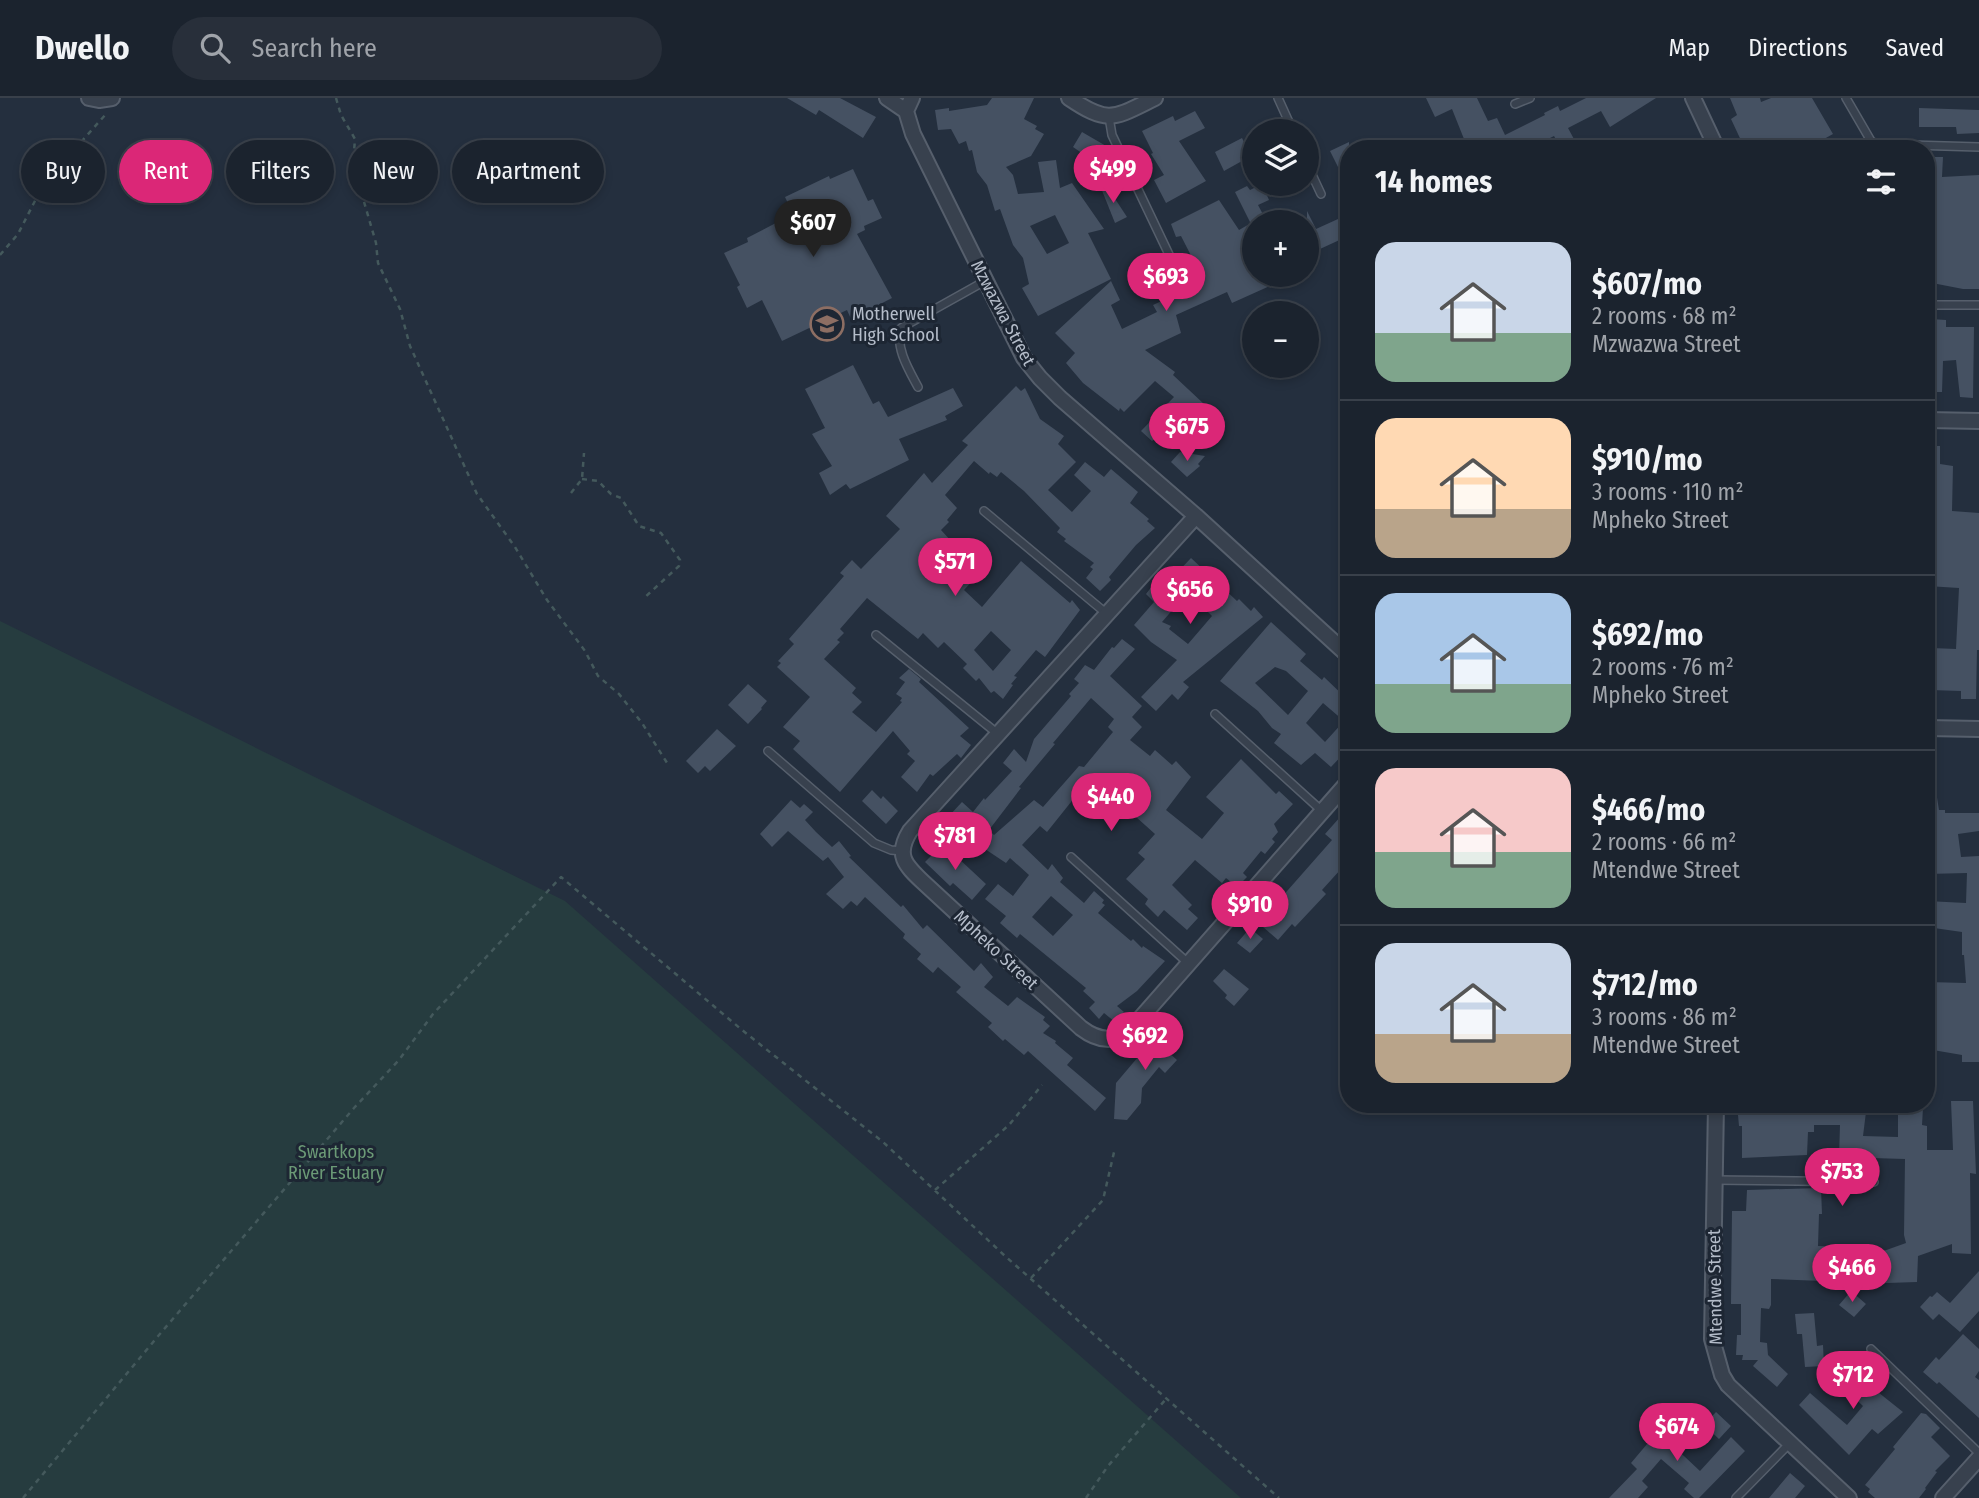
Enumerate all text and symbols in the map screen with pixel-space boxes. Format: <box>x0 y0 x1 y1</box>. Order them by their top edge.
search box <box>172 17 662 80</box>
text: Dwello <box>35 28 130 68</box>
icon: search <box>196 29 234 67</box>
text: Search here <box>252 33 377 64</box>
text: Map <box>1669 34 1710 62</box>
text: Directions <box>1748 34 1847 62</box>
text: Saved <box>1885 34 1944 62</box>
map controls <box>1242 119 1319 378</box>
button: layers <box>1242 119 1319 196</box>
chip: Buy <box>21 140 105 203</box>
chip: Rent <box>119 140 212 203</box>
chip: Filters <box>226 140 334 203</box>
chip: New <box>348 140 438 203</box>
chip: Apartment <box>452 140 604 203</box>
pin: $499 <box>1072 146 1154 205</box>
text: $499 <box>1090 154 1136 182</box>
icon: filters <box>1862 163 1900 201</box>
text: 14 homes <box>1375 164 1492 200</box>
pin: $607 <box>772 200 854 259</box>
text: $607 <box>790 208 836 236</box>
button: + <box>1242 210 1319 287</box>
pin: $693 <box>1125 254 1207 313</box>
street label: Mzwazwa Street <box>966 257 1040 370</box>
text: $693 <box>1143 262 1189 290</box>
text: $607/mo <box>1592 266 1702 302</box>
icon: home <box>1431 270 1515 354</box>
button: − <box>1242 301 1319 378</box>
text: 2 rooms · 68 m² <box>1592 302 1737 330</box>
place label: Motherwell High School <box>852 303 940 346</box>
school or university icon: Motherwell High School <box>808 305 846 343</box>
text: Mzwazwa Street <box>1592 330 1741 358</box>
pin: $675 <box>1146 404 1228 463</box>
text: $675 <box>1165 412 1209 440</box>
text: $910/mo <box>1592 442 1703 478</box>
icon: home <box>1431 446 1515 530</box>
text: 3 rooms · 110 m² <box>1592 478 1743 506</box>
text: Mpheko Street <box>1592 506 1729 534</box>
pin: $571 <box>914 538 996 598</box>
text: $571 <box>934 547 976 575</box>
pin: $656 <box>1149 566 1231 626</box>
text: $656 <box>1167 575 1213 603</box>
text: $692/mo <box>1592 617 1703 653</box>
icon: home <box>1431 621 1515 705</box>
text: 2 rooms · 76 m² <box>1592 653 1734 681</box>
text: Mpheko Street <box>1592 681 1729 709</box>
pin: $440 <box>1070 774 1152 833</box>
text: $440 <box>1087 782 1135 810</box>
text: $466/mo <box>1592 792 1705 828</box>
icon: home <box>1431 796 1515 880</box>
pin: $781 <box>914 812 996 872</box>
text: $781 <box>934 821 976 849</box>
text: 2 rooms · 66 m² <box>1592 828 1736 856</box>
text: Mtendwe Street <box>1592 856 1740 884</box>
pin: $910 <box>1209 882 1291 941</box>
text: $910 <box>1228 890 1272 918</box>
street label: Mpheko Street <box>949 905 1043 995</box>
text: $712/mo <box>1592 967 1698 1003</box>
icon: home <box>1431 971 1515 1055</box>
text: 3 rooms · 86 m² <box>1592 1003 1737 1031</box>
pin: $692 <box>1104 1012 1186 1072</box>
text: $692 <box>1122 1021 1168 1049</box>
text: Mtendwe Street <box>1592 1031 1740 1059</box>
park label: Swartkops River Estuary <box>288 1141 384 1184</box>
pin: $753 <box>1801 1148 1883 1208</box>
text: $753 <box>1821 1157 1863 1185</box>
street label: Mtendwe Street <box>1703 1229 1727 1345</box>
pin: $466 <box>1811 1244 1893 1304</box>
text: $466 <box>1828 1253 1876 1281</box>
pin: $712 <box>1812 1352 1894 1411</box>
text: $712 <box>1832 1360 1874 1388</box>
pin: $674 <box>1636 1404 1718 1463</box>
text: $674 <box>1655 1412 1699 1440</box>

